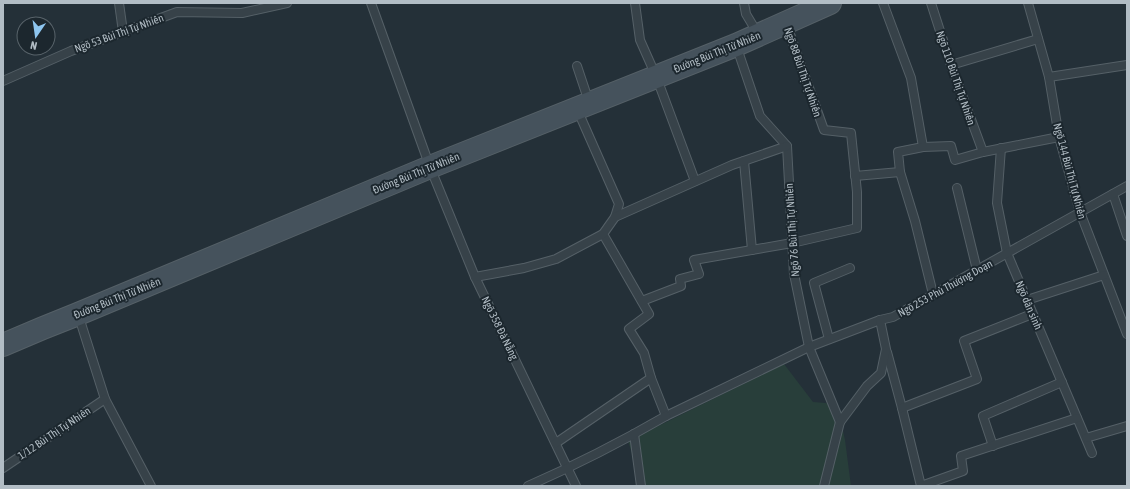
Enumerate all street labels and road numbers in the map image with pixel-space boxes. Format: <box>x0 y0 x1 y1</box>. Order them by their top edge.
street label: Ngõ 53 Bùi Thị Tự Nhiên <box>73 11 165 56</box>
street label: Ngõ 88 Bùi Thị Tự Nhiên <box>781 26 824 119</box>
street label: Đường Bùi Thị Từ Nhiên <box>672 29 763 76</box>
street label: Ngõ 110 Bùi Thị Tự Nhiên <box>933 29 978 127</box>
street label: Ngõ 144 Bùi Thị Tự Nhiên <box>1050 122 1089 221</box>
street label: Đường Bùi Thị Từ Nhiên <box>371 150 462 197</box>
street label: Ngõ 76 Bùi Thị Tự Nhiên <box>783 183 802 277</box>
street label: Ngõ 253 Phù Thượng Doạn <box>896 257 995 320</box>
street label: Đường Bùi Thị Từ Nhiên <box>72 275 163 322</box>
street label: Ngõ dân sinh <box>1013 279 1045 331</box>
street label: Ngõ 358 Đà Nẵng <box>479 294 521 362</box>
street label: 1/12 Bùi Thị Tự Nhiên <box>15 404 93 463</box>

